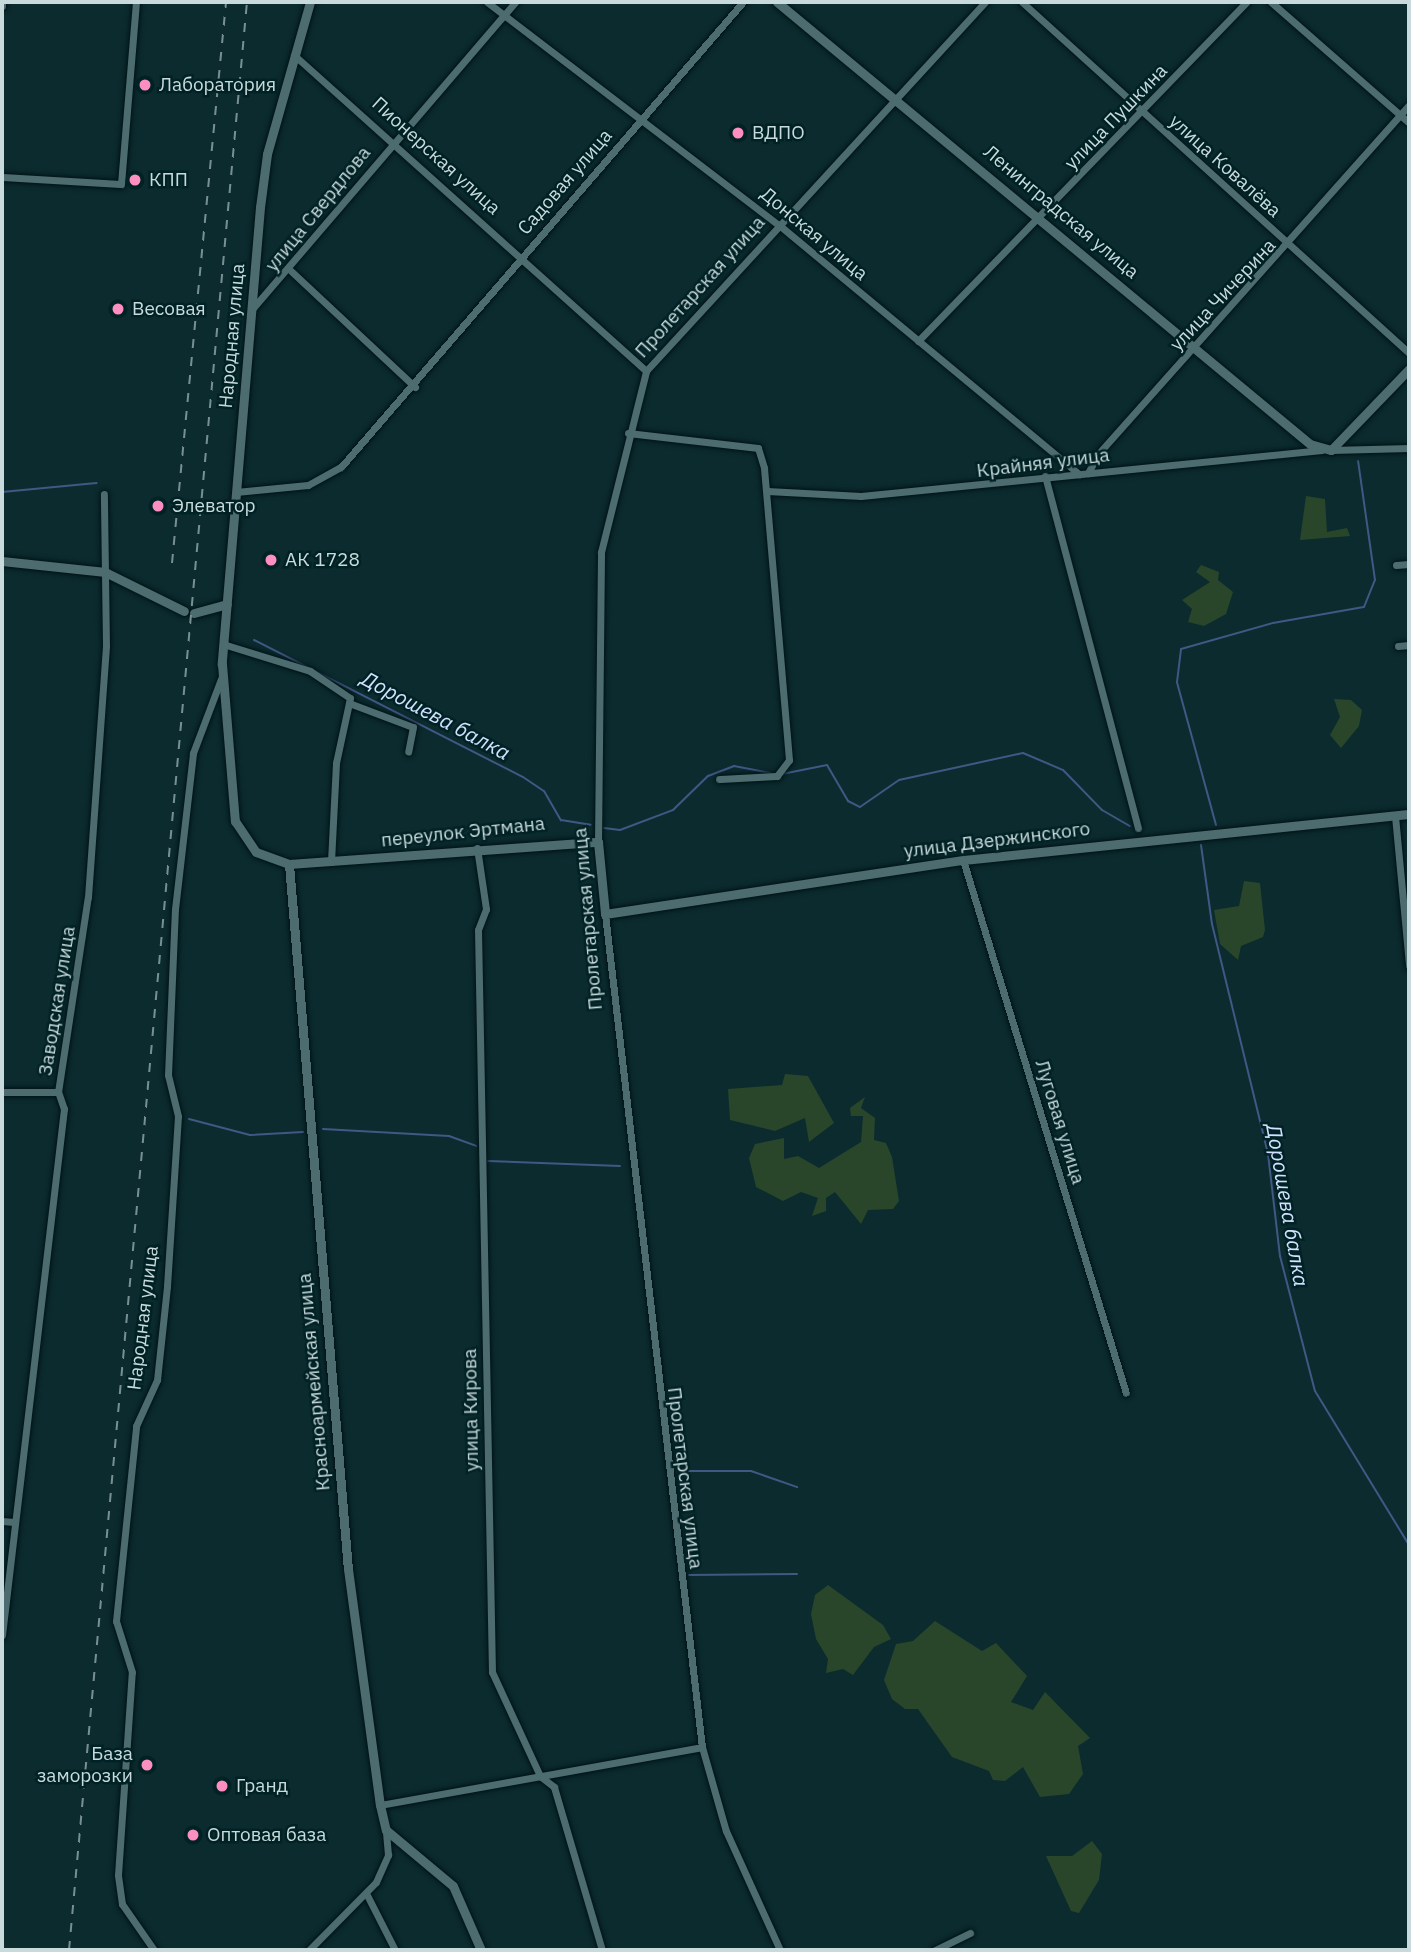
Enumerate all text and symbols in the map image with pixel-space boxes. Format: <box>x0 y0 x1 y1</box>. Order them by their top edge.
street label: улица Пушкина <box>1060 59 1172 175</box>
place label: Лаборатория <box>159 74 276 96</box>
marker: Лаборатория <box>137 77 153 93</box>
street label: Пионерская улица <box>367 92 505 220</box>
street label: улица Ковалёва <box>1164 110 1286 222</box>
place label: ВДПО <box>752 122 805 144</box>
street label: Садовая улица <box>513 125 617 239</box>
marker: ВДПО <box>730 125 746 141</box>
street label: Ленинградская улица <box>979 140 1143 284</box>
street label: улица Свердлова <box>261 142 375 276</box>
place label: КПП <box>149 169 188 191</box>
marker: КПП <box>127 172 143 188</box>
street label: Донская улица <box>756 183 872 285</box>
street label: Пролетарская улица <box>630 211 770 363</box>
street label: улица Чичерина <box>1165 234 1281 356</box>
street label: Народная улица <box>214 263 250 409</box>
place label: Весовая <box>132 298 206 320</box>
marker: Весовая <box>110 301 126 317</box>
street label: Крайняя улица <box>975 444 1111 482</box>
place label: Элеватор <box>172 495 256 517</box>
marker: Элеватор <box>150 498 166 514</box>
place label: АК 1728 <box>285 549 360 571</box>
marker: АК 1728 <box>263 552 279 568</box>
water label: Дорошева балка <box>357 665 515 765</box>
street label: переулок Эртмана <box>380 812 546 852</box>
street label: улица Дзержинского <box>903 817 1091 863</box>
street label: Пролетарская улица <box>569 827 607 1011</box>
street label: Заводская улица <box>34 925 80 1077</box>
street label: Луговая улица <box>1030 1057 1090 1187</box>
water label: Дорошева балка <box>1261 1122 1315 1288</box>
street label: Народная улица <box>123 1245 163 1391</box>
street label: Красноармейская улица <box>293 1272 335 1492</box>
street label: улица Кирова <box>459 1348 483 1472</box>
street label: Пролетарская улица <box>663 1386 707 1570</box>
place label: База заморозки <box>37 1743 133 1787</box>
marker: База заморозки <box>139 1757 155 1773</box>
place label: Гранд <box>236 1775 288 1797</box>
marker: Гранд <box>214 1778 230 1794</box>
place label: Оптовая база <box>207 1824 326 1846</box>
marker: Оптовая база <box>185 1827 201 1843</box>

